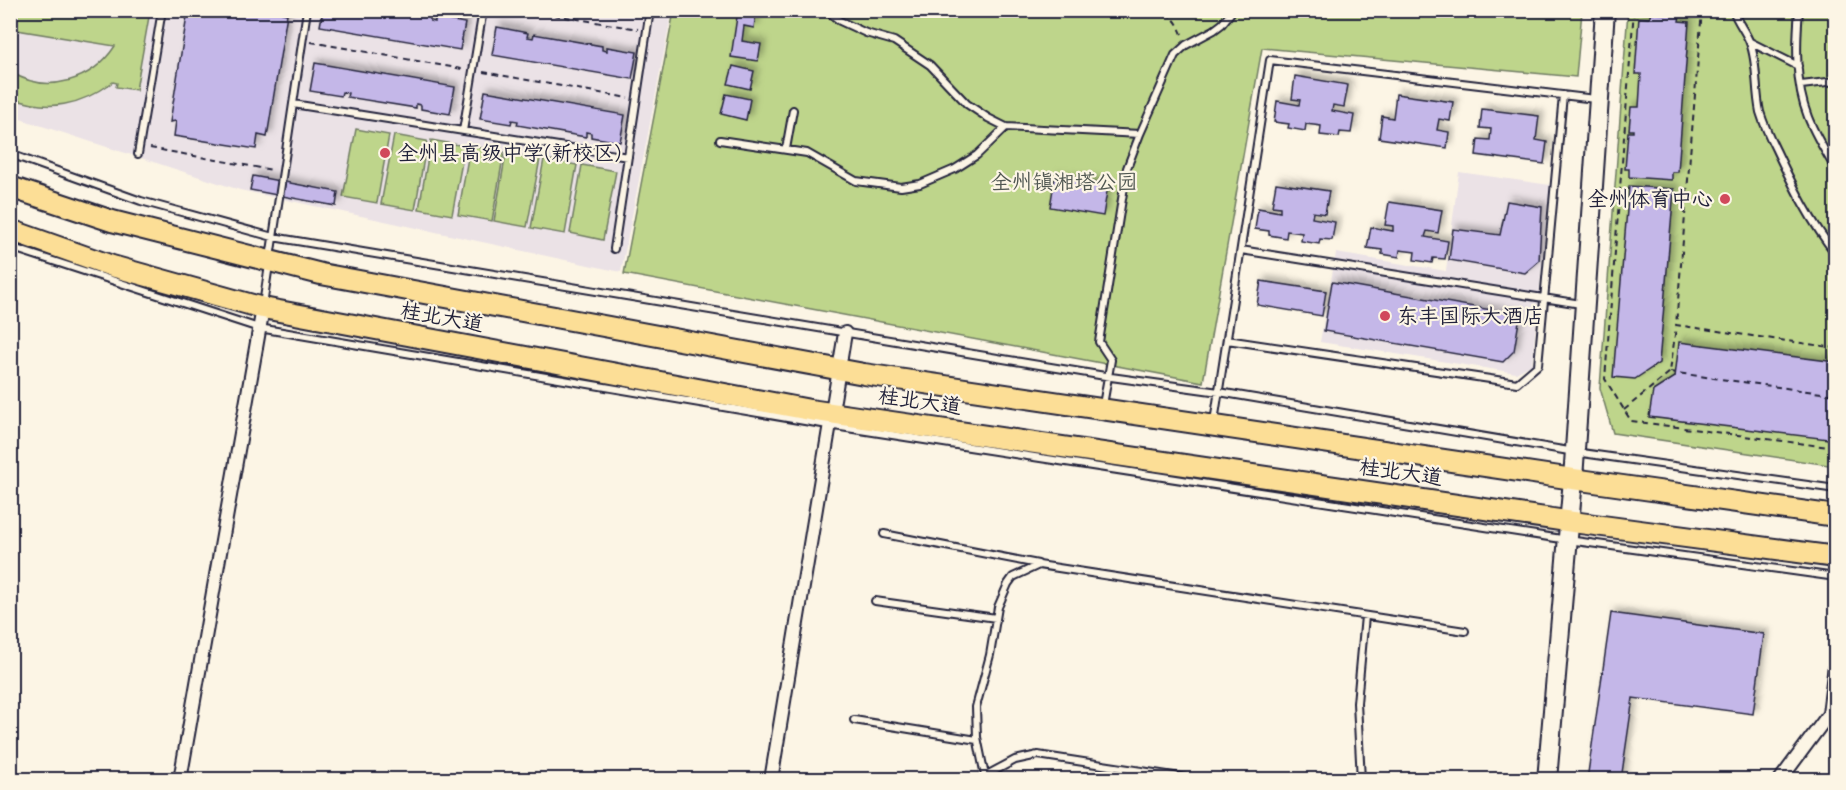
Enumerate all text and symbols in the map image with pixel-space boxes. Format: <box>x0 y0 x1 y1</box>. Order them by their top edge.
place label: 全州县高级中学(新校区) <box>397 141 622 165</box>
marker: 全州县高级中学(新校区) <box>378 146 392 160</box>
park label: 全州镇湘塔公园 <box>991 170 1138 194</box>
place label: 全州体育中心 <box>1587 187 1713 211</box>
marker: 全州体育中心 <box>1718 192 1732 206</box>
street label: 桂北大道 <box>399 298 485 336</box>
place label: 东丰国际大酒店 <box>1397 304 1544 328</box>
marker: 东丰国际大酒店 <box>1378 309 1392 323</box>
street label: 桂北大道 <box>877 383 963 419</box>
street label: 桂北大道 <box>1358 454 1444 490</box>

